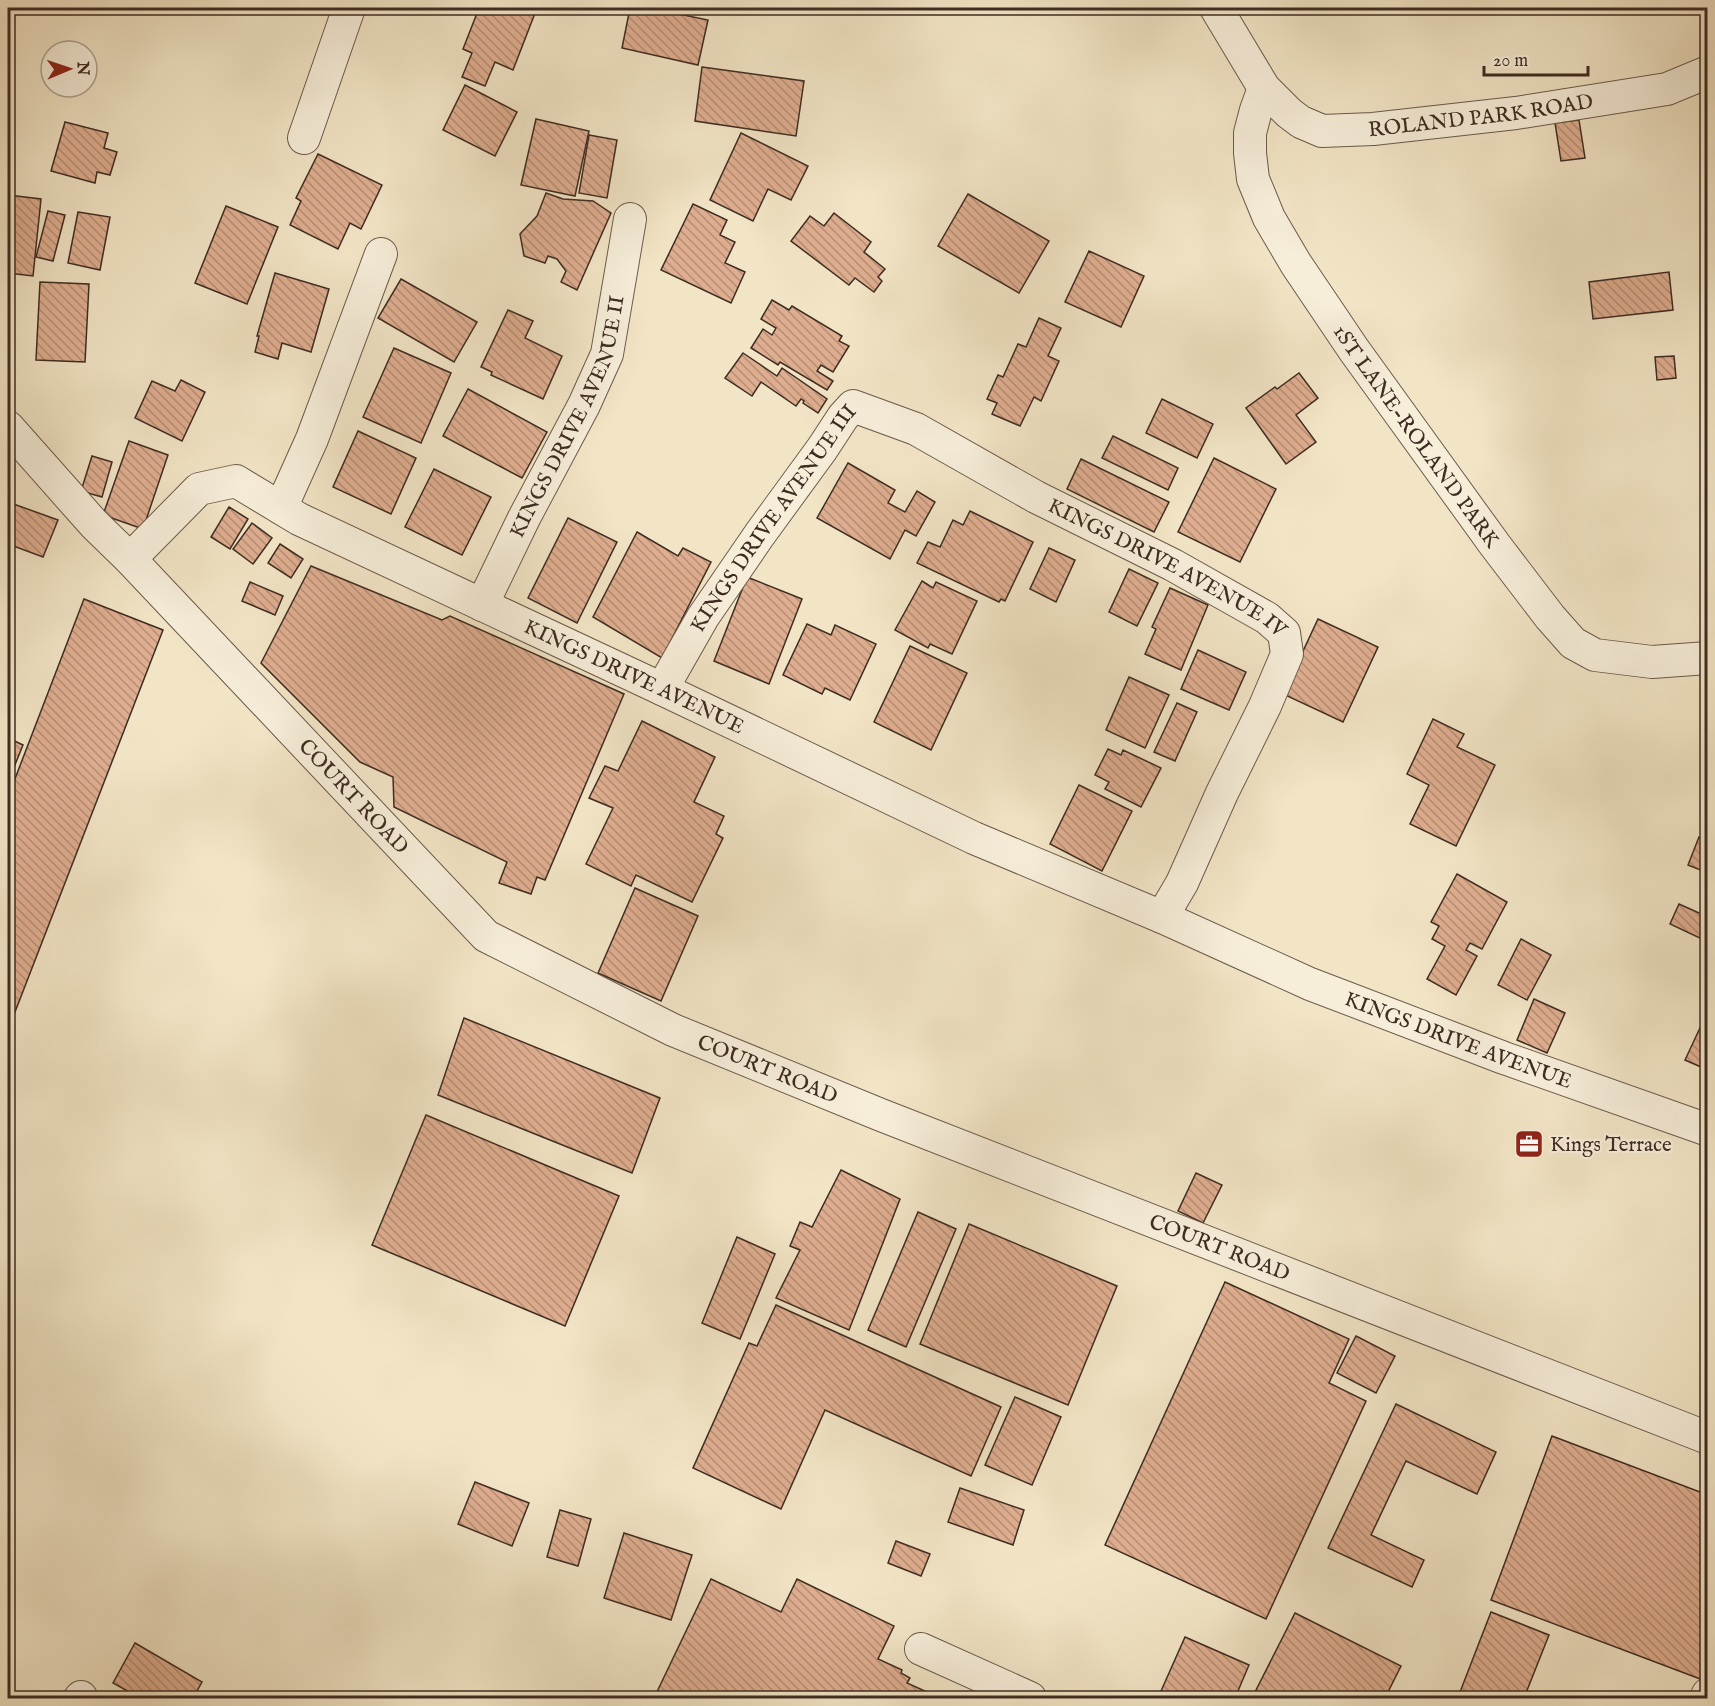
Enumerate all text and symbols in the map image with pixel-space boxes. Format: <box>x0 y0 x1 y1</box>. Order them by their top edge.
north arrow <box>39 39 99 99</box>
scale bar <box>1484 39 1588 77</box>
text: 20 m <box>1493 50 1528 73</box>
text: N <box>72 60 92 76</box>
street label: ROLAND PARK ROAD <box>1367 89 1595 144</box>
street label: KINGS DRIVE AVENUE II <box>504 294 632 543</box>
street label: 1ST LANE-ROLAND PARK <box>1326 320 1505 554</box>
street label: KINGS DRIVE AVENUE III <box>685 399 863 638</box>
street label: KINGS DRIVE AVENUE IV <box>1043 493 1293 645</box>
street label: KINGS DRIVE AVENUE <box>519 614 748 741</box>
street label: COURT ROAD <box>292 734 414 861</box>
street label: KINGS DRIVE AVENUE <box>1340 986 1575 1096</box>
street label: COURT ROAD <box>693 1029 841 1111</box>
office icon: Kings Terrace <box>1513 1128 1545 1160</box>
place label: Kings Terrace <box>1550 1132 1672 1159</box>
street label: COURT ROAD <box>1145 1209 1293 1288</box>

